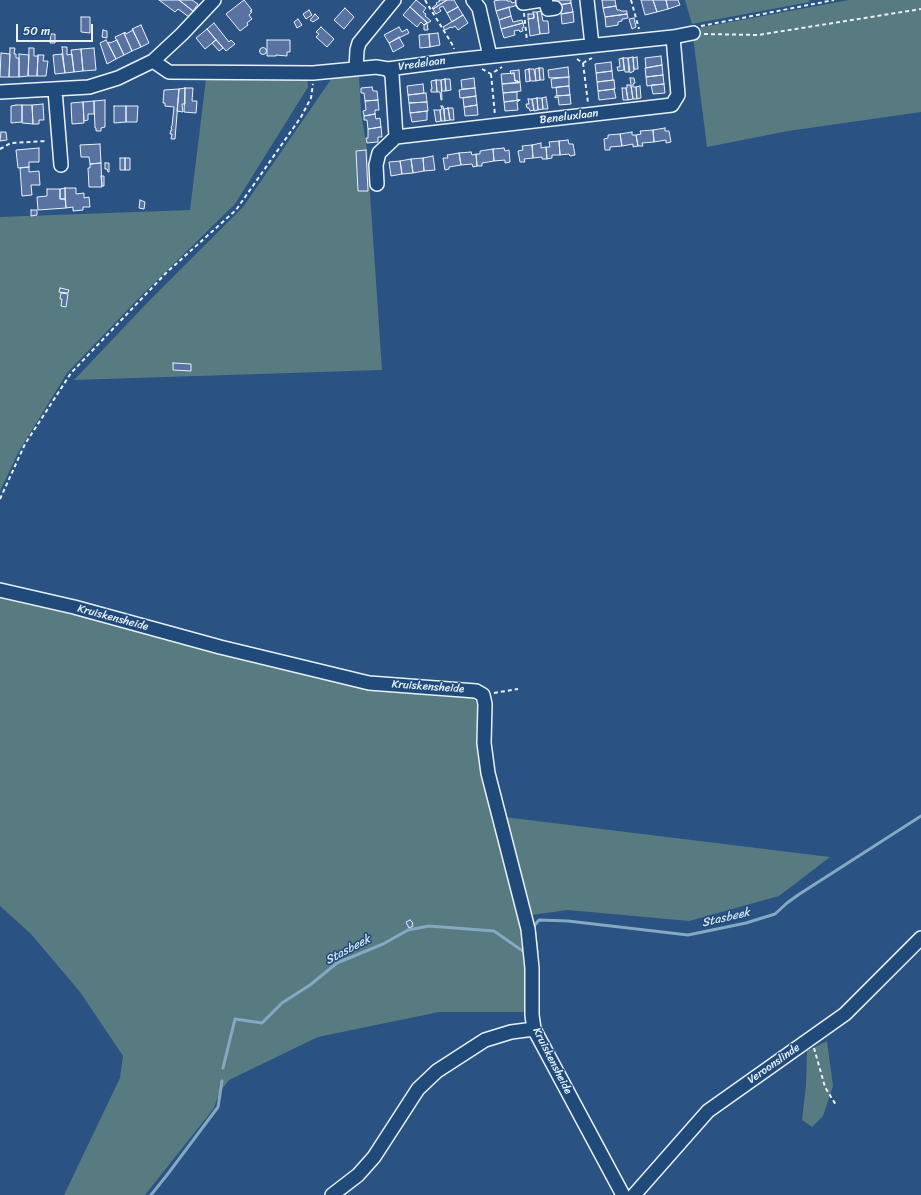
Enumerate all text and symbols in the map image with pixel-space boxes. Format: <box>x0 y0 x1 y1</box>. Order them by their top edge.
scale bar <box>18 16 95 42</box>
text: 50 m <box>23 20 50 42</box>
street label: Vredelaan <box>398 54 446 74</box>
street label: Beneluxlaan <box>539 107 599 127</box>
street label: Kruiskensheide <box>76 602 150 634</box>
street label: Kruiskensheide <box>391 678 465 696</box>
water label: Stasbeek <box>700 905 752 931</box>
water label: Stasbeek <box>323 932 373 968</box>
street label: Kruiskensheide <box>530 1026 574 1096</box>
street label: Veroonslinde <box>745 1041 803 1087</box>

